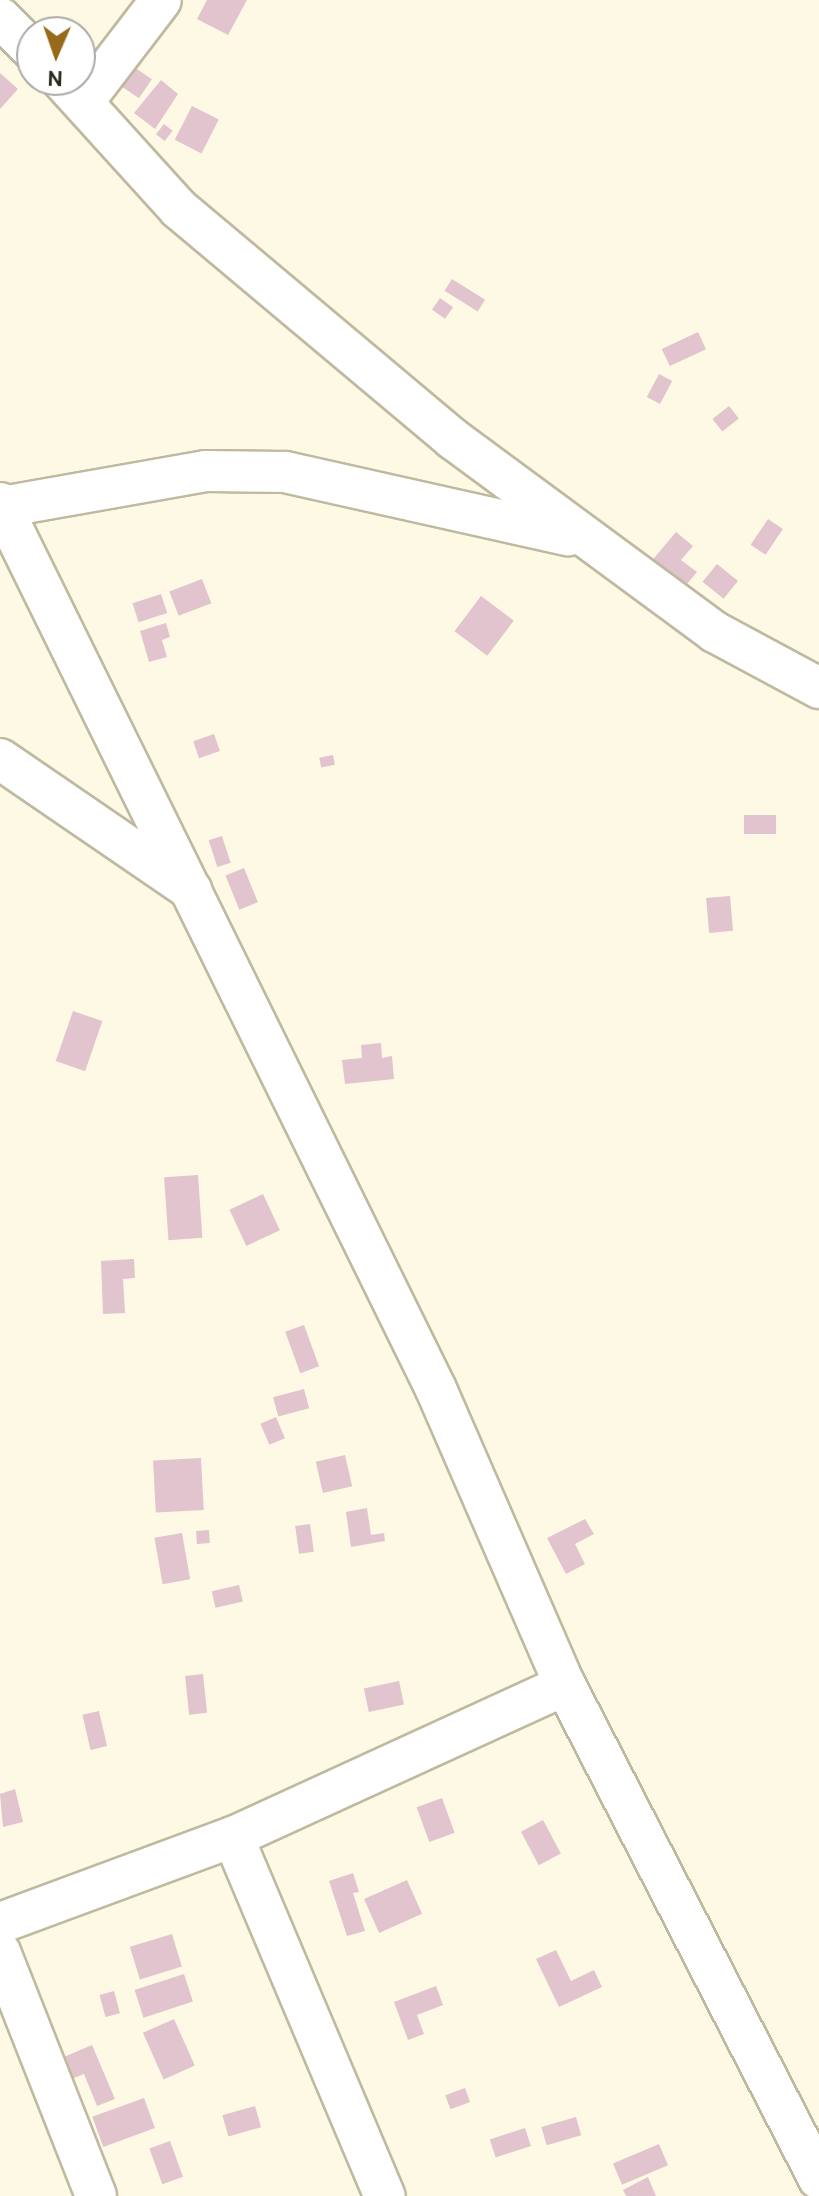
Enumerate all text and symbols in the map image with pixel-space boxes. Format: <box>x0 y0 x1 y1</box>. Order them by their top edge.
north arrow <box>16 16 96 96</box>
text: N <box>47 65 63 92</box>

